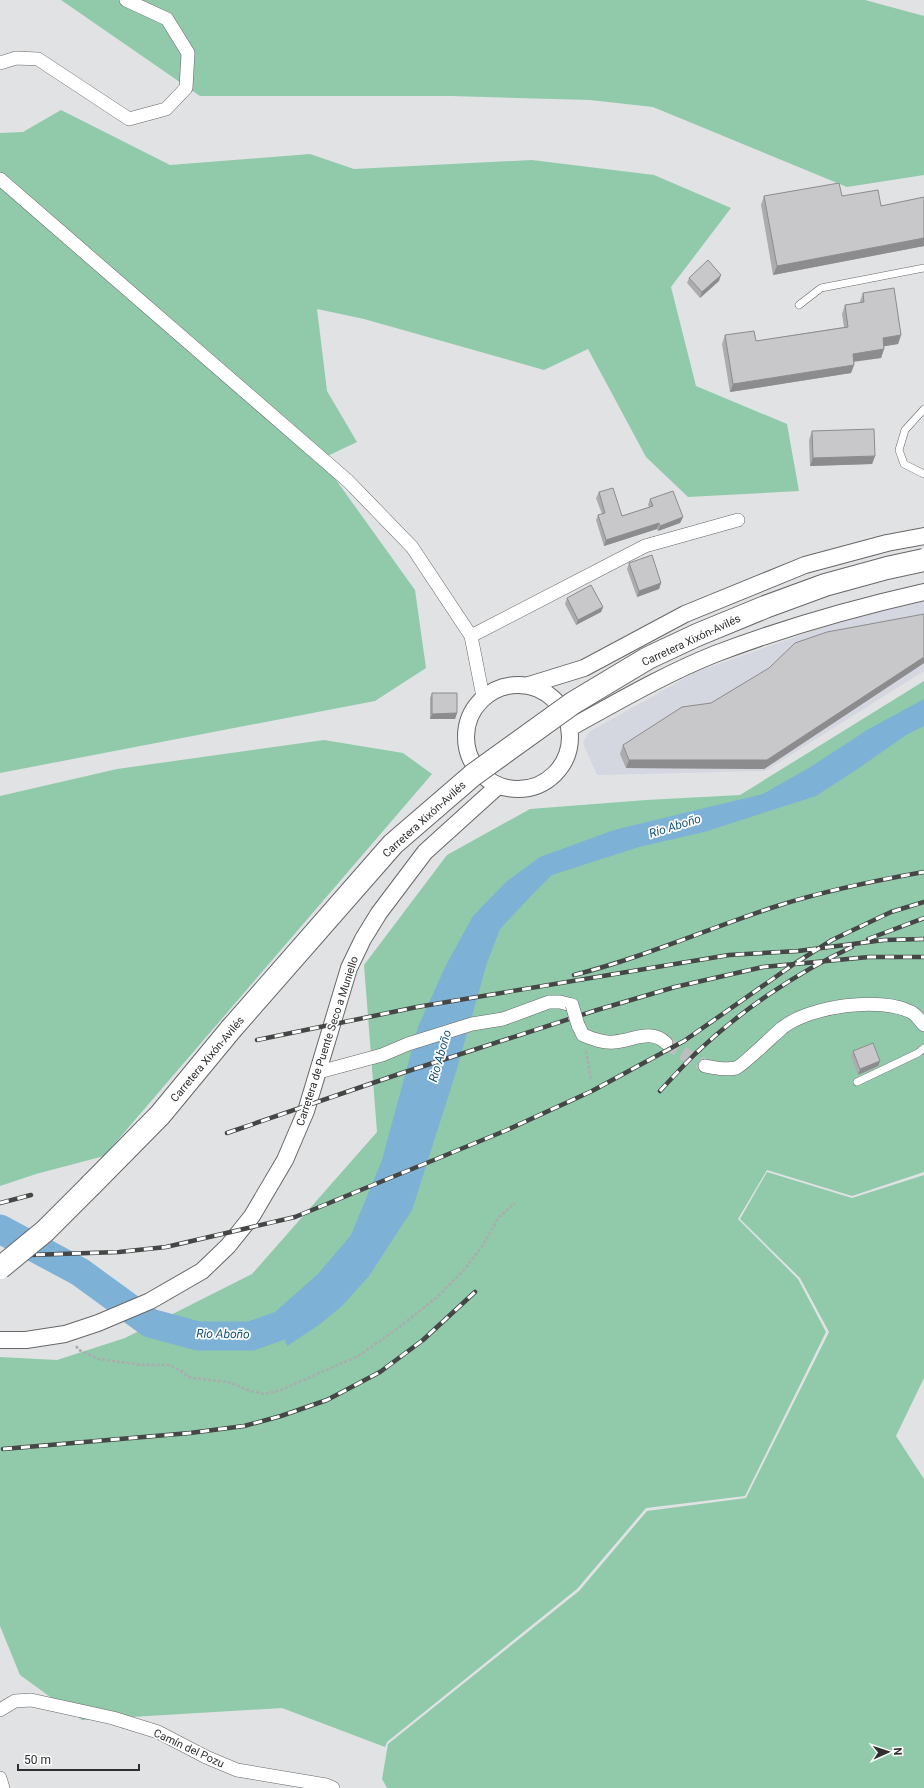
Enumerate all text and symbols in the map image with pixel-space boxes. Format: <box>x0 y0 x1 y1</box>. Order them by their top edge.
street label: Carretera Xixón-Avilés <box>640 612 743 669</box>
street label: Carretera Xixón-Avilés <box>380 778 469 860</box>
water label: Rio Aboño <box>647 811 703 841</box>
street label: Carretera de Puente Seco a Muniello <box>294 955 361 1128</box>
street label: Carretera Xixón-Avilés <box>168 1014 247 1105</box>
water label: Rio Aboño <box>426 1028 454 1084</box>
water label: Rio Aboño <box>196 1327 250 1341</box>
street label: Camín del Pozu <box>151 1726 226 1770</box>
north arrow <box>868 1732 908 1772</box>
scale bar <box>18 1746 139 1772</box>
text: N <box>891 1747 904 1756</box>
text: 50 m <box>24 1753 51 1767</box>

